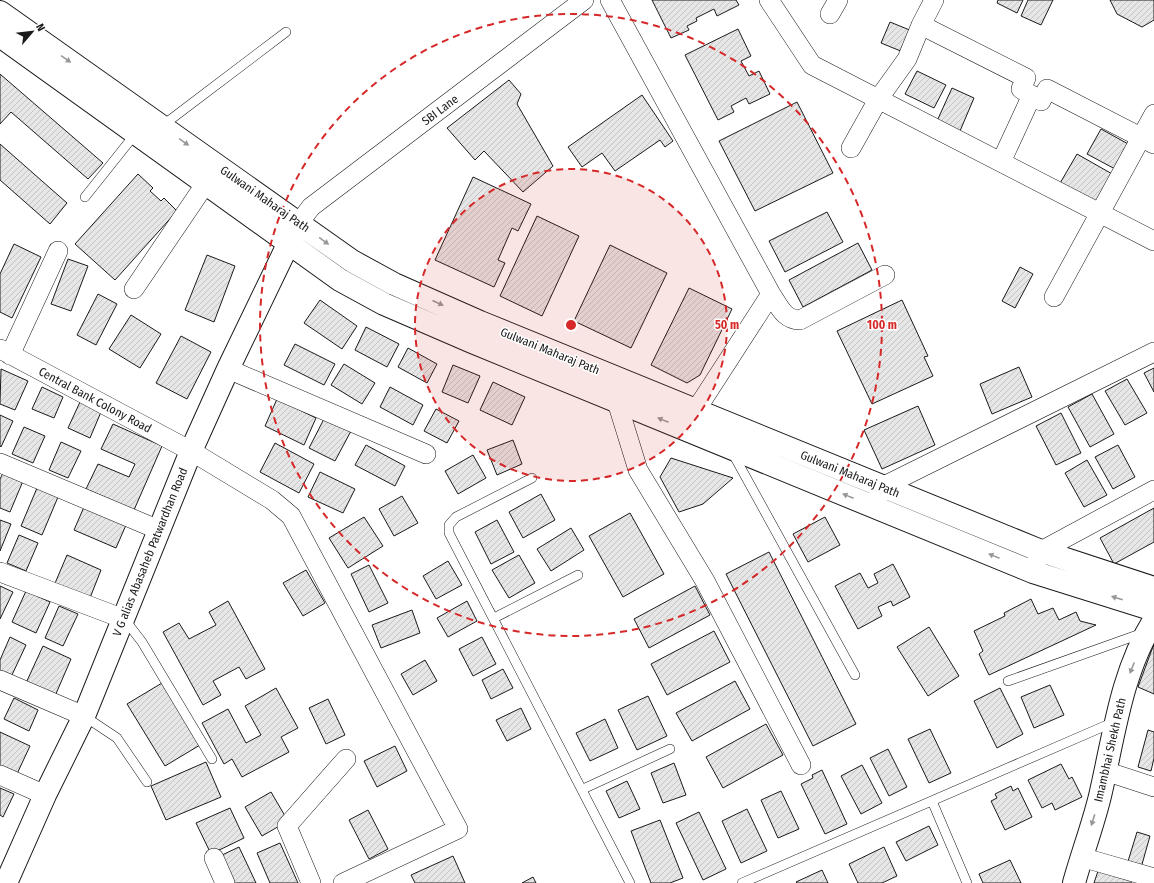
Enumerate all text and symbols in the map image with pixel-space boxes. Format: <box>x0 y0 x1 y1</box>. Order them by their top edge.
north arrow <box>12 12 52 52</box>
text: N <box>33 22 48 34</box>
one-way arrow <box>61 55 71 63</box>
street label: SBI Lane <box>419 92 461 128</box>
one-way arrow <box>178 138 189 146</box>
street label: Gulwani Maharaj Path <box>218 163 312 235</box>
one-way arrow <box>319 237 329 245</box>
one-way arrow <box>432 300 443 306</box>
centre of rings <box>564 318 578 332</box>
text: 50 m <box>715 318 739 332</box>
text: 100 m <box>867 318 897 332</box>
street label: Gulwani Maharaj Path <box>498 325 602 377</box>
street label: Central Bank Colony Road <box>36 364 154 436</box>
one-way arrow <box>656 417 668 423</box>
street label: Gulwani Maharaj Path <box>798 448 902 500</box>
street label: V G alias Abasaheb Patwardhan Road <box>110 466 190 638</box>
one-way arrow <box>841 493 853 499</box>
one-way arrow <box>989 553 1000 559</box>
one-way arrow <box>1111 595 1123 601</box>
one-way arrow <box>1129 662 1135 673</box>
street label: Imambhai Shekh Path <box>1091 696 1129 804</box>
one-way arrow <box>1090 815 1096 827</box>

